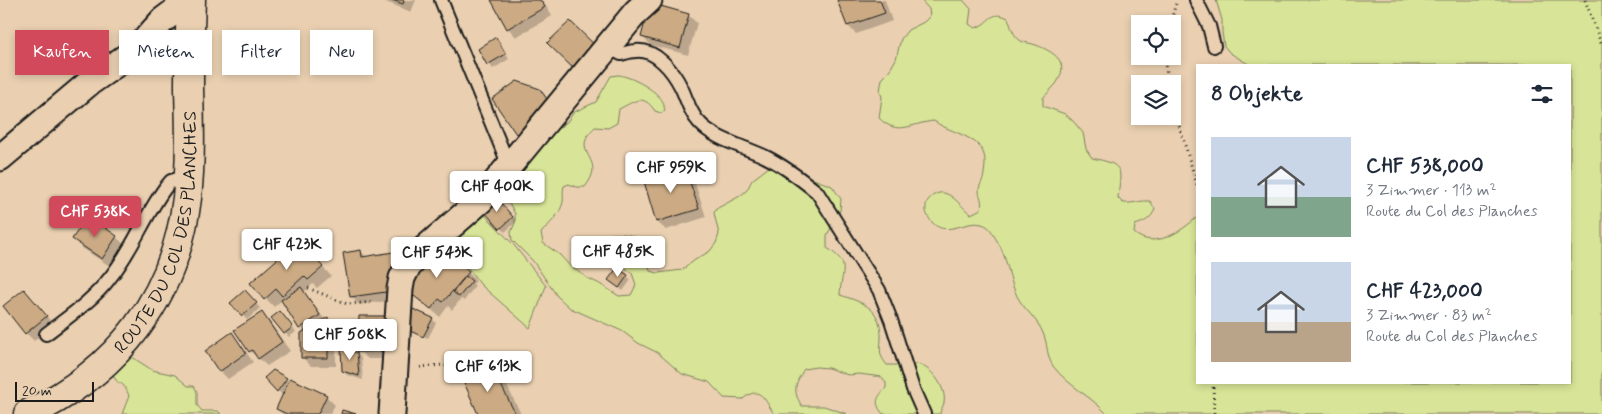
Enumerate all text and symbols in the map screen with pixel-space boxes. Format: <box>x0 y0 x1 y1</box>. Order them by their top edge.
map controls <box>1131 15 1181 125</box>
button: locate <box>1131 15 1181 65</box>
chip: Kaufen <box>15 30 109 75</box>
chip: Mieten <box>119 30 212 75</box>
chip: Filter <box>222 30 300 75</box>
chip: Neu <box>310 30 373 75</box>
button: layers <box>1131 75 1181 125</box>
text: 8 Objekte <box>1211 80 1303 108</box>
icon: filters <box>1528 80 1556 108</box>
street label: ROUTE DU COL DES PLANCHES <box>109 111 203 359</box>
pin: CHF 959K <box>619 152 723 194</box>
text: CHF 538,000 <box>1366 152 1484 180</box>
text: CHF 959K <box>636 157 706 178</box>
icon: home <box>1251 157 1311 217</box>
pin: CHF 400K <box>445 170 549 213</box>
text: CHF 400K <box>461 176 533 197</box>
text: 3 Zimmer · 113 m² <box>1366 180 1497 201</box>
pin: CHF 538K <box>43 196 147 238</box>
text: CHF 538K <box>60 201 130 222</box>
text: Route du Col des Planches <box>1366 201 1538 222</box>
pin: CHF 423K <box>235 228 339 271</box>
text: CHF 423K <box>253 234 321 255</box>
pin: CHF 543K <box>385 236 489 279</box>
pin: CHF 485K <box>566 236 670 278</box>
text: CHF 485K <box>582 241 654 262</box>
text: CHF 543K <box>402 242 472 263</box>
text: CHF 423,000 <box>1366 277 1483 305</box>
icon: home <box>1251 282 1311 342</box>
text: 3 Zimmer · 83 m² <box>1366 305 1492 326</box>
pin: CHF 508K <box>298 318 402 361</box>
text: CHF 508K <box>314 324 386 345</box>
text: Route du Col des Planches <box>1366 326 1538 347</box>
pin: CHF 613K <box>436 350 540 393</box>
text: CHF 613K <box>455 356 521 377</box>
scale bar <box>15 379 94 402</box>
text: 20 m <box>22 382 52 400</box>

